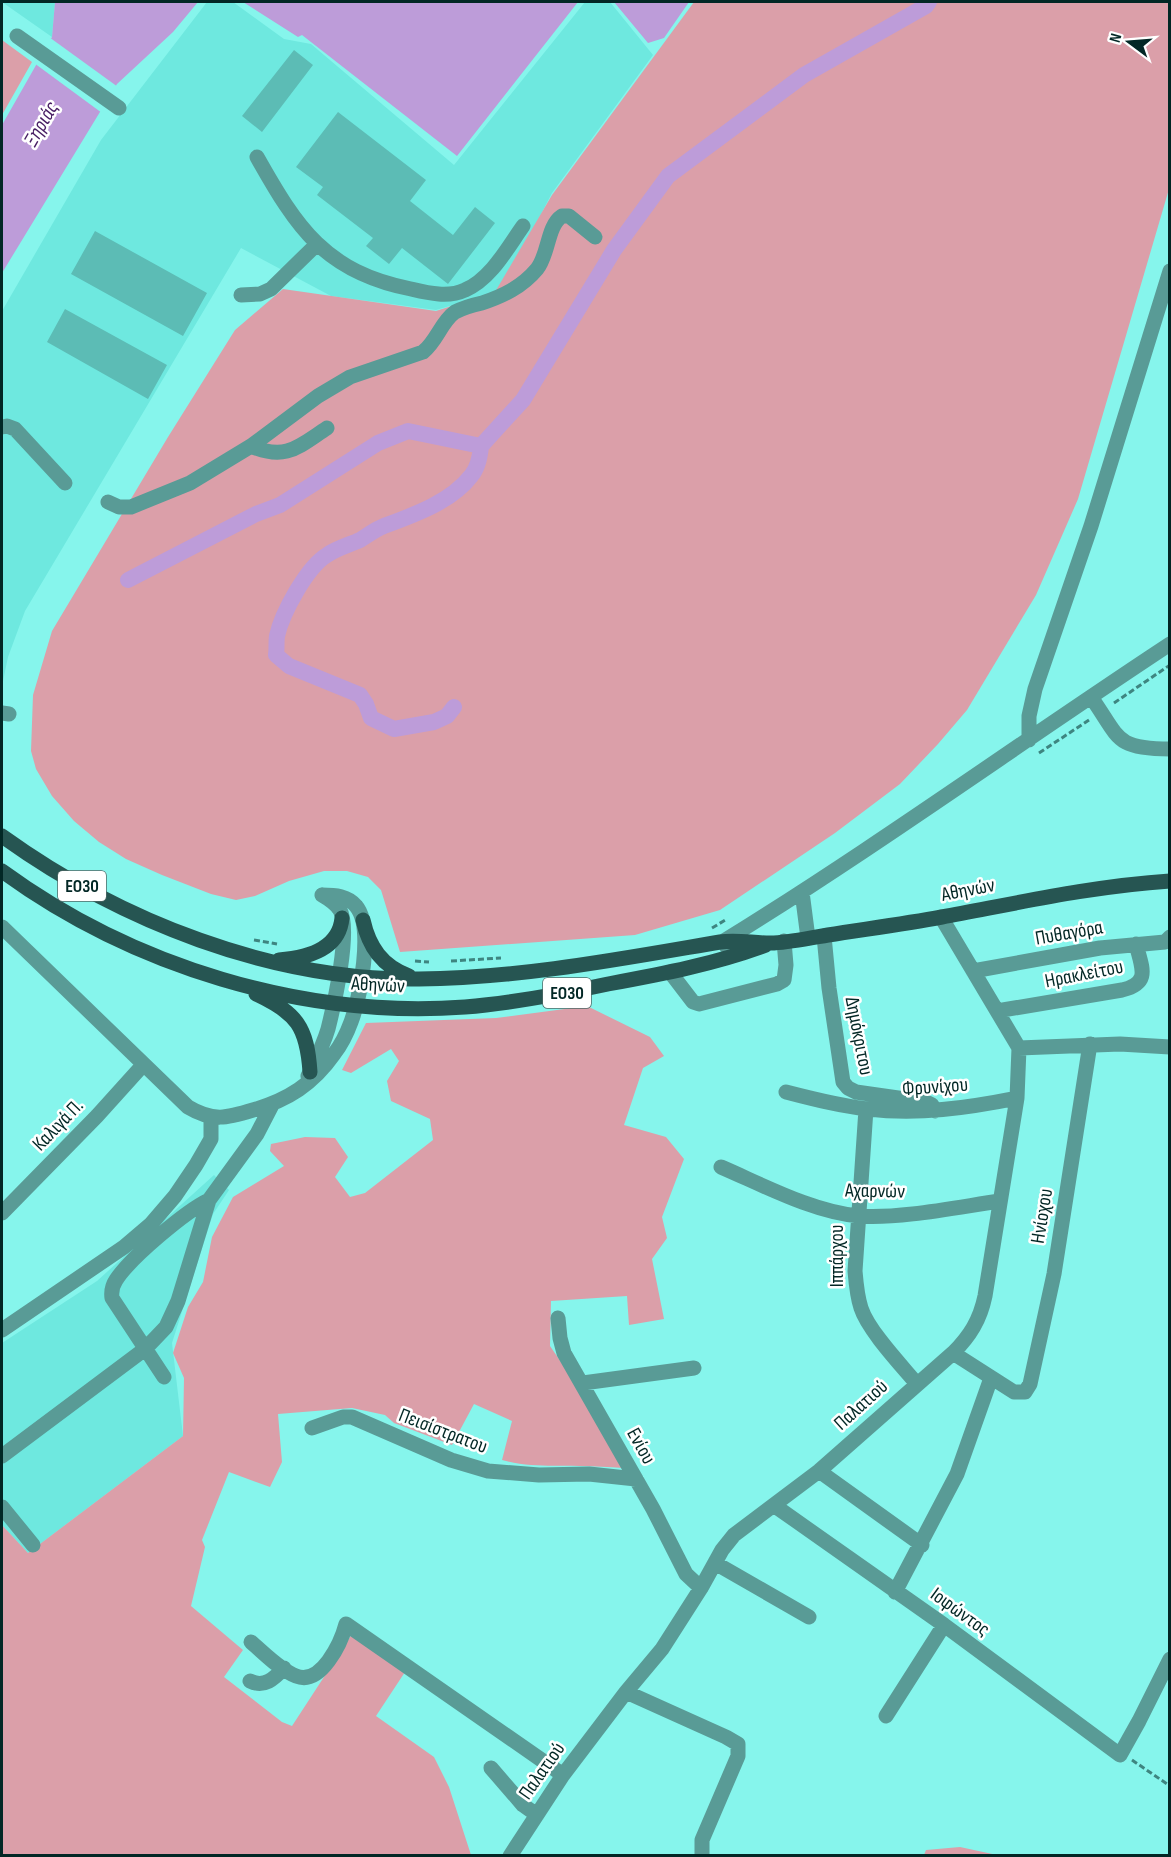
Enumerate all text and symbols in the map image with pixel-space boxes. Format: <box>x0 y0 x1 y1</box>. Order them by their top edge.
north arrow <box>1099 12 1159 72</box>
text: N <box>1106 32 1126 45</box>
water label: Ξηριάς <box>18 96 64 151</box>
road number: ΕΟ30 <box>58 871 106 901</box>
street label: Αθηνών <box>938 873 997 907</box>
street label: Πυθαγόρα <box>1033 915 1105 951</box>
street label: Ηρακλείτου <box>1043 955 1125 993</box>
street label: Αθηνών <box>350 972 406 998</box>
road number: ΕΟ30 <box>543 978 591 1008</box>
street label: Δημόκριτου <box>840 995 878 1077</box>
street label: Φρυνίχου <box>901 1073 969 1101</box>
street label: Καλιγά Π. <box>28 1094 88 1156</box>
street label: Αχαρνών <box>844 1178 905 1204</box>
street label: Ηνίοχου <box>1026 1187 1058 1245</box>
street label: Ιππάρχου <box>825 1225 849 1287</box>
street label: Παλατιού <box>829 1375 893 1435</box>
street label: Πεισίστρατου <box>395 1403 491 1459</box>
street label: Ενίου <box>621 1424 661 1468</box>
street label: Ιοφώντος <box>926 1582 994 1642</box>
street label: Παλατιού <box>514 1738 570 1804</box>

